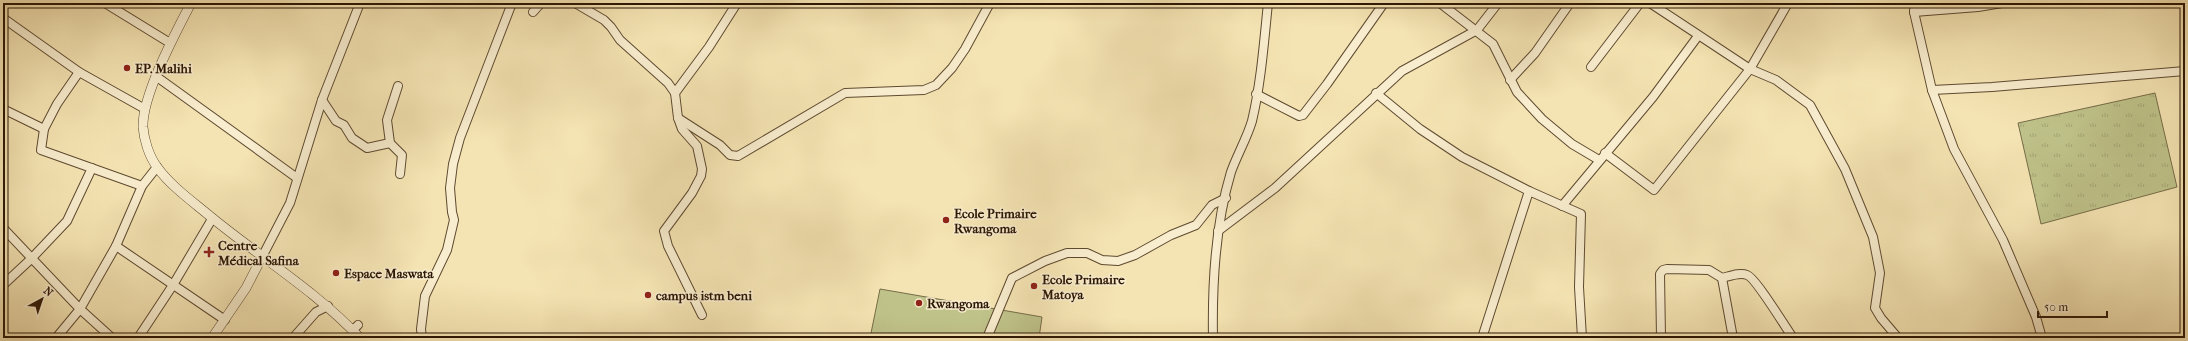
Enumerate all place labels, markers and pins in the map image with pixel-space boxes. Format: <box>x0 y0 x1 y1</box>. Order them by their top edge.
place label: EP. Malihi <box>135 61 192 76</box>
marker: EP. Malihi <box>122 63 132 73</box>
place label: Ecole Primaire Rwangoma <box>954 206 1037 237</box>
marker: Ecole Primaire Rwangoma <box>941 215 951 225</box>
place label: Centre Médical Safina <box>217 238 300 268</box>
marker: Centre Médical Safina <box>203 246 215 258</box>
place label: Espace Maswata <box>344 266 435 282</box>
marker: Espace Maswata <box>331 268 341 278</box>
place label: Ecole Primaire Matoya <box>1041 272 1125 303</box>
marker: Ecole Primaire Matoya <box>1029 281 1039 291</box>
place label: campus istm beni <box>656 288 752 304</box>
marker: campus istm beni <box>643 290 653 300</box>
place label: Rwangoma <box>927 296 990 312</box>
marker: Rwangoma <box>914 298 924 308</box>

